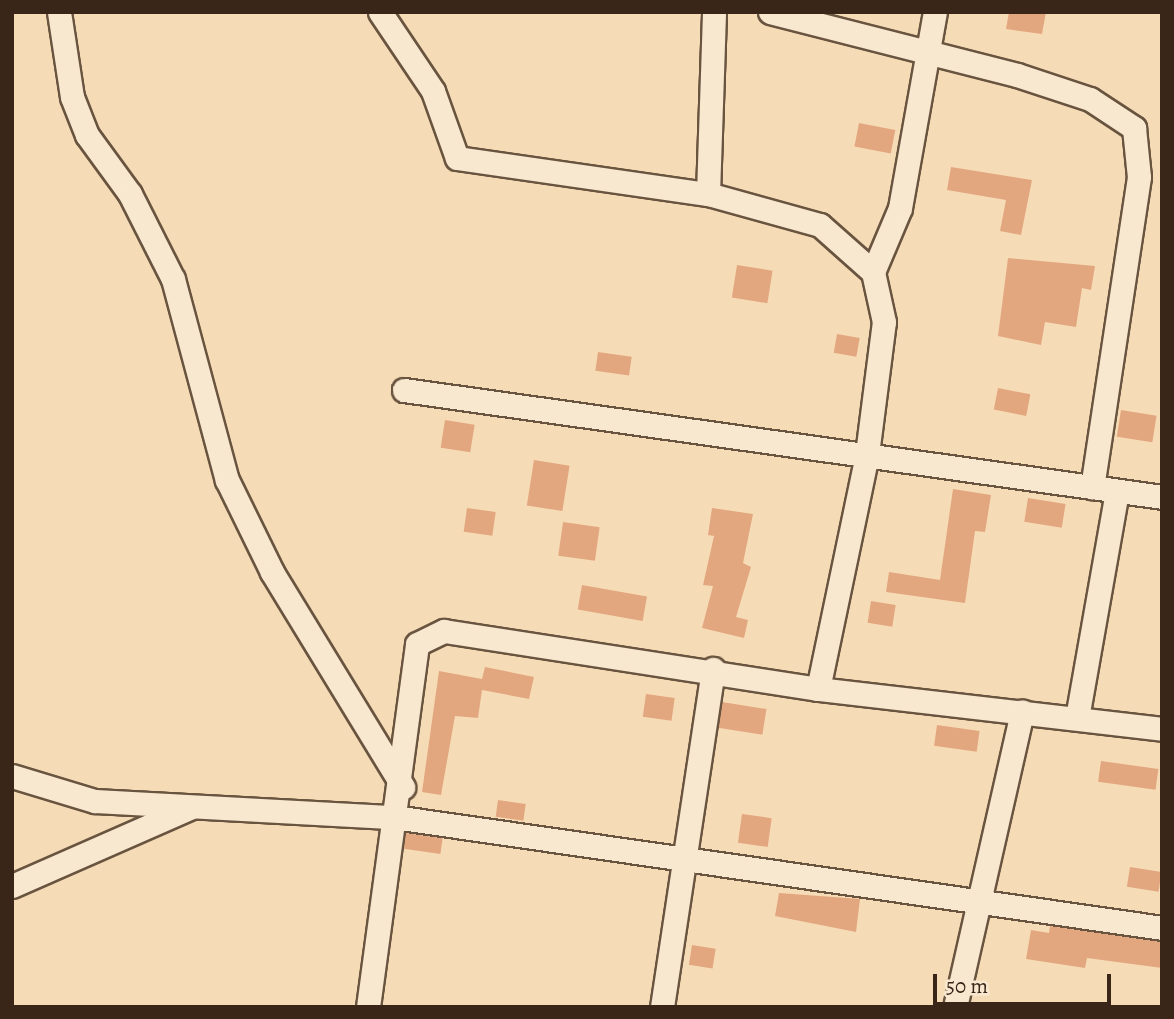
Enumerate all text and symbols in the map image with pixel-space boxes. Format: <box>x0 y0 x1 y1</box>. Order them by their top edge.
scale bar <box>936 960 1114 1004</box>
text: 50 m <box>946 972 988 1000</box>

